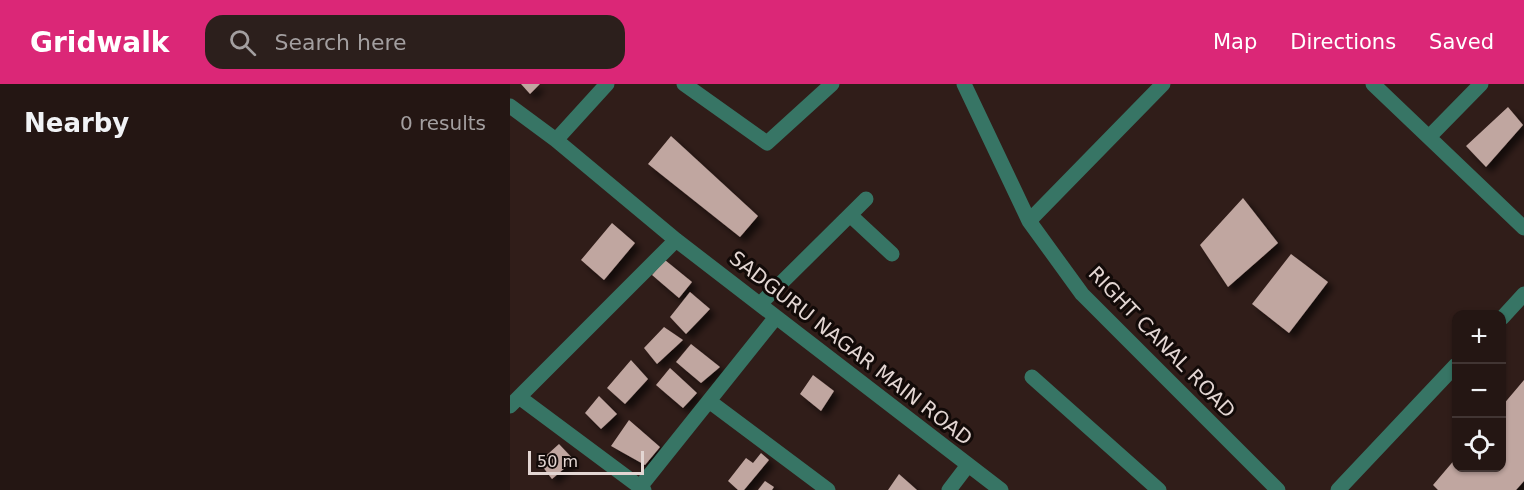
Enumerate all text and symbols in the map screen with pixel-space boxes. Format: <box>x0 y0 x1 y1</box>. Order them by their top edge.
search box <box>205 15 625 69</box>
text: Gridwalk <box>30 26 169 59</box>
icon: search <box>226 26 259 59</box>
text: Search here <box>274 30 407 55</box>
text: Map <box>1213 30 1257 54</box>
text: Directions <box>1290 30 1396 54</box>
text: Saved <box>1429 30 1494 54</box>
text: Nearby <box>24 108 129 138</box>
text: 0 results <box>400 111 486 135</box>
street label: SADGURU NAGAR MAIN ROAD <box>725 246 977 450</box>
street label: RIGHT CANAL ROAD <box>1084 261 1240 423</box>
map controls <box>1452 310 1506 472</box>
button: + <box>1452 310 1506 364</box>
button: − <box>1452 364 1506 418</box>
button: locate <box>1452 418 1506 472</box>
scale bar <box>528 448 644 476</box>
text: 50 m <box>537 452 578 471</box>

